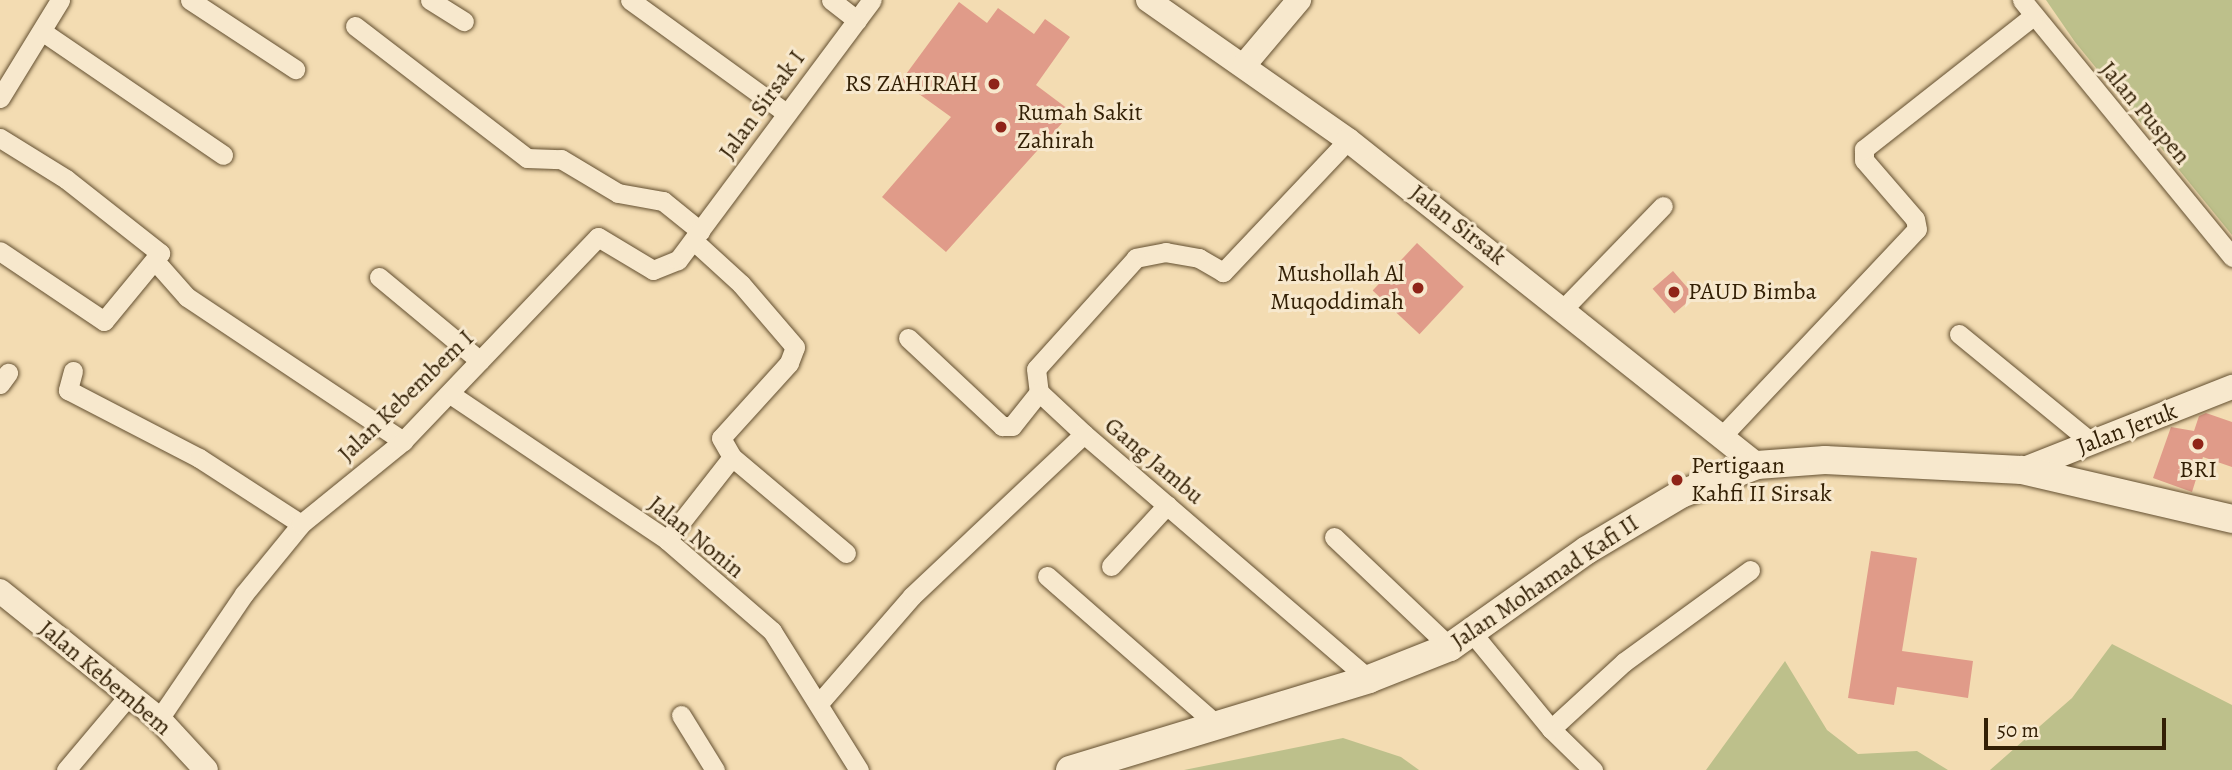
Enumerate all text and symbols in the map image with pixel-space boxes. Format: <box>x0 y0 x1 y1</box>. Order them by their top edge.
street label: Jalan Sirsak I <box>713 45 811 165</box>
street label: Jalan Puspen <box>2094 56 2196 170</box>
place label: RS ZAHIRAH <box>845 70 978 98</box>
marker: RS ZAHIRAH <box>984 74 1004 94</box>
place label: Rumah Sakit Zahirah <box>1017 99 1143 155</box>
marker: Rumah Sakit Zahirah <box>991 117 1011 137</box>
street label: Jalan Sirsak <box>1404 178 1512 272</box>
place label: Mushollah Al Muqoddimah <box>1270 260 1404 316</box>
place label: PAUD Bimba <box>1688 278 1817 306</box>
marker: Mushollah Al Muqoddimah <box>1410 280 1426 296</box>
marker: PAUD Bimba <box>1666 284 1682 300</box>
street label: Jalan Kebembem I <box>332 324 480 468</box>
street label: Jalan Jeruk <box>2073 397 2181 461</box>
street label: Gang Jambu <box>1099 411 1209 511</box>
marker: BRI <box>2190 436 2206 452</box>
place label: Pertigaan Kahfi II Sirsak <box>1691 452 1832 508</box>
place label: BRI <box>2179 456 2217 484</box>
marker: Pertigaan Kahfi II Sirsak <box>1669 472 1685 488</box>
street label: Jalan Nonin <box>642 490 750 584</box>
street label: Jalan Mohamad Kafi II <box>1446 509 1644 655</box>
street label: Jalan Kebembem <box>33 614 177 742</box>
scale bar <box>1987 704 2169 748</box>
text: 50 m <box>1997 716 2039 744</box>

